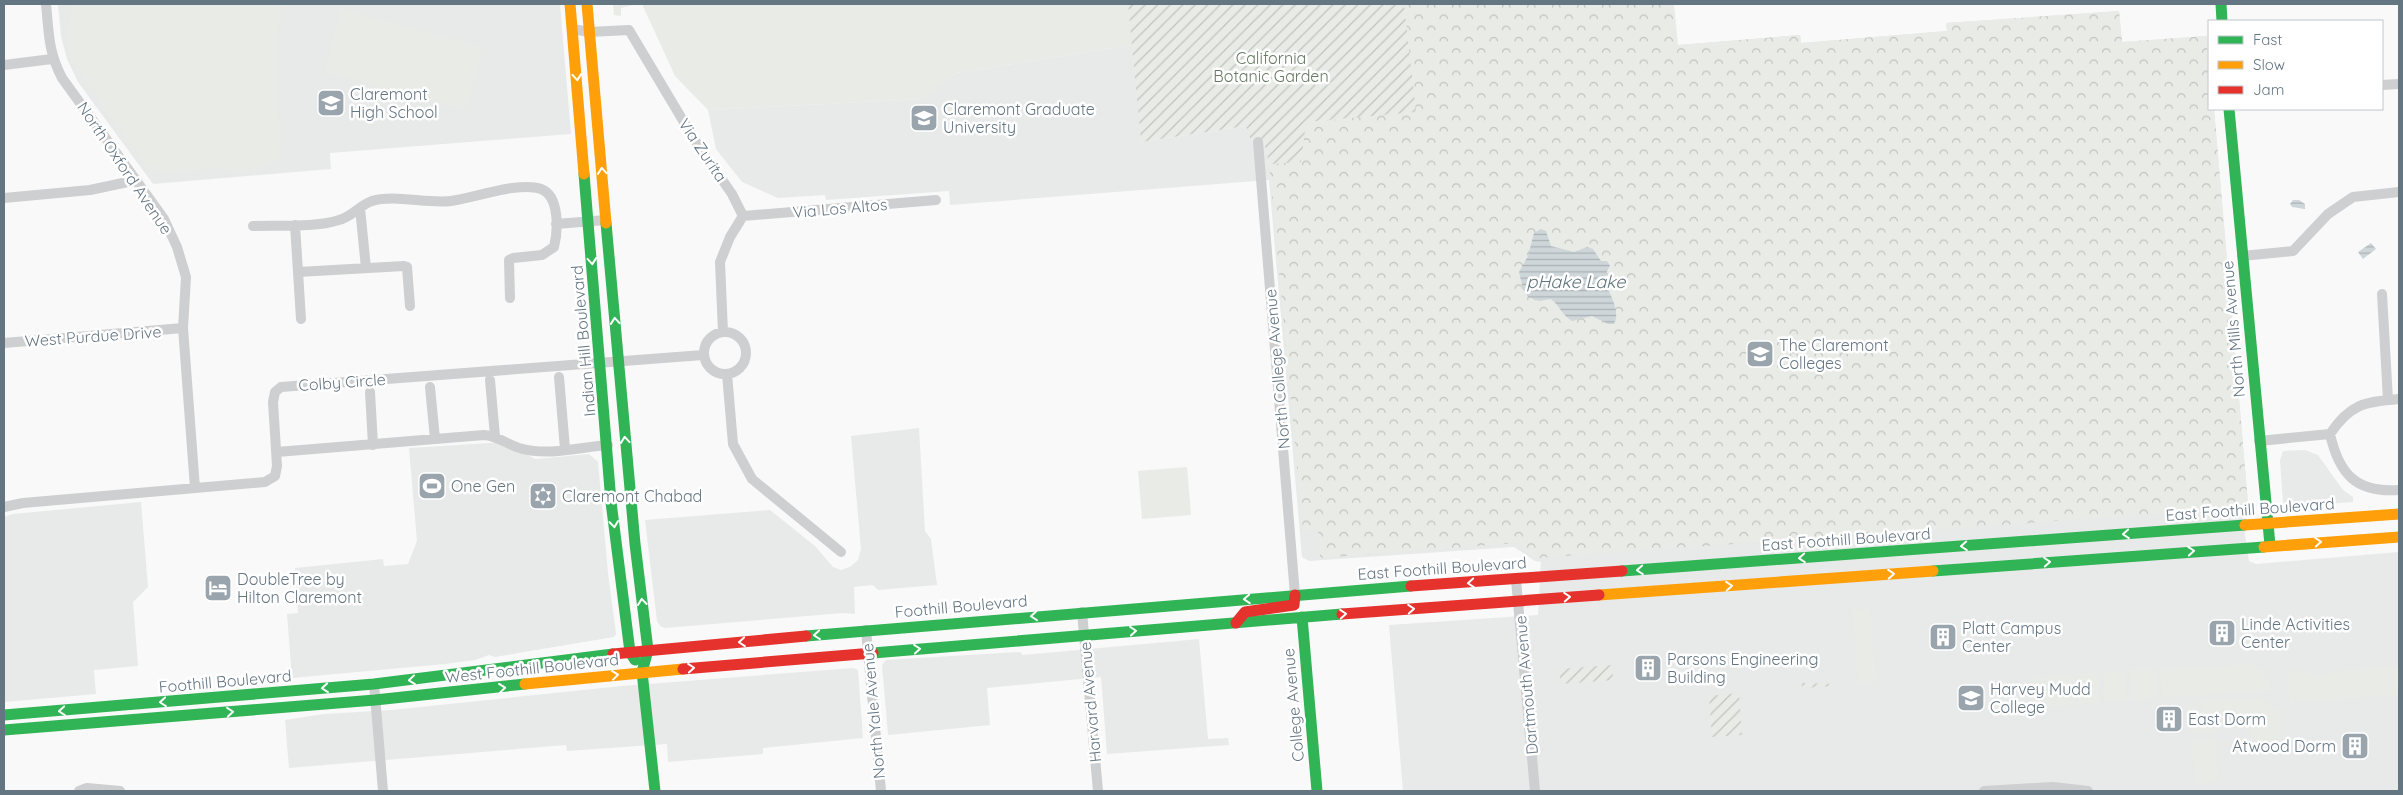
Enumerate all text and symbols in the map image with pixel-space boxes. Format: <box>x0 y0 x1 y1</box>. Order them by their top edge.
legend <box>2208 20 2383 110</box>
text: Fast <box>2253 30 2282 49</box>
park label: California Botanic Garden <box>1213 48 1329 86</box>
text: Slow <box>2253 55 2285 74</box>
one-way arrow <box>571 74 582 82</box>
text: Jam <box>2253 80 2284 99</box>
place label: Claremont High School <box>350 84 438 122</box>
school or university icon: Claremont High School <box>316 88 346 118</box>
street label: North Oxford Avenue <box>73 98 177 238</box>
place label: Claremont Graduate University <box>943 99 1095 137</box>
school or university icon: Claremont Graduate University <box>909 103 939 133</box>
street label: Via Zurita <box>675 114 731 186</box>
one-way arrow <box>597 167 608 175</box>
street label: Via Los Altos <box>792 194 888 222</box>
one-way arrow <box>587 258 598 266</box>
street label: North Mills Avenue <box>2217 260 2249 398</box>
street label: Indian Hill Boulevard <box>566 265 600 417</box>
water label: pHake Lake <box>1527 270 1626 293</box>
street label: North College Avenue <box>1260 288 1294 450</box>
one-way arrow <box>610 316 621 324</box>
street label: West Purdue Drive <box>24 321 162 351</box>
place label: The Claremont Colleges <box>1779 335 1889 373</box>
school or university icon: The Claremont Colleges <box>1745 339 1775 369</box>
street label: Colby Circle <box>298 369 386 395</box>
one-way arrow <box>620 436 631 444</box>
sports icon: One Gen <box>417 471 447 501</box>
place label: One Gen <box>451 476 515 496</box>
synagogue icon: Claremont Chabad <box>528 481 558 511</box>
place label: Claremont Chabad <box>562 486 702 506</box>
street label: East Foothill Boulevard <box>2165 493 2335 525</box>
one-way arrow <box>608 520 619 528</box>
street label: East Foothill Boulevard <box>1761 523 1931 555</box>
one-way arrow <box>2122 529 2130 540</box>
one-way arrow <box>2315 537 2323 548</box>
one-way arrow <box>1960 541 1968 552</box>
one-way arrow <box>2188 546 2196 557</box>
street label: East Foothill Boulevard <box>1357 552 1527 584</box>
one-way arrow <box>1798 553 1806 564</box>
one-way arrow <box>2044 557 2052 568</box>
one-way arrow <box>1636 565 1644 576</box>
place label: DoubleTree by Hilton Claremont <box>237 569 362 607</box>
one-way arrow <box>1888 569 1896 580</box>
hotel icon: DoubleTree by Hilton Claremont <box>203 573 233 603</box>
one-way arrow <box>1467 577 1475 588</box>
one-way arrow <box>1726 581 1734 592</box>
street label: Foothill Boulevard <box>894 590 1028 622</box>
one-way arrow <box>1563 592 1571 603</box>
one-way arrow <box>1243 593 1251 604</box>
one-way arrow <box>637 597 648 605</box>
one-way arrow <box>1407 604 1415 615</box>
one-way arrow <box>1339 608 1347 619</box>
one-way arrow <box>1029 610 1037 621</box>
place label: Linde Activities Center <box>2241 614 2350 652</box>
street label: Dartmouth Avenue <box>1510 615 1542 755</box>
place label: Platt Campus Center <box>1962 618 2061 656</box>
building icon: Linde Activities Center <box>2207 618 2237 648</box>
building icon: Platt Campus Center <box>1928 622 1958 652</box>
one-way arrow <box>1129 626 1137 637</box>
one-way arrow <box>813 629 821 640</box>
one-way arrow <box>737 636 745 647</box>
street label: Harvard Avenue <box>1075 641 1105 763</box>
street label: North Yale Avenue <box>857 642 889 780</box>
one-way arrow <box>914 644 922 655</box>
street label: College Avenue <box>1278 647 1308 763</box>
street label: West Foothill Boulevard <box>444 649 620 687</box>
place label: Parsons Engineering Building <box>1667 649 1819 687</box>
building icon: Parsons Engineering Building <box>1633 653 1663 683</box>
one-way arrow <box>687 663 695 674</box>
street label: Foothill Boulevard <box>158 665 292 697</box>
one-way arrow <box>611 670 619 681</box>
one-way arrow <box>407 674 415 685</box>
place label: Harvey Mudd College <box>1990 679 2091 717</box>
one-way arrow <box>321 683 329 694</box>
one-way arrow <box>499 683 507 694</box>
school or university icon: Harvey Mudd College <box>1956 683 1986 713</box>
one-way arrow <box>159 696 167 707</box>
building icon: East Dorm <box>2154 704 2184 734</box>
one-way arrow <box>57 705 65 716</box>
one-way arrow <box>227 707 235 718</box>
place label: East Dorm <box>2188 709 2266 729</box>
building icon: Atwood Dorm <box>2340 731 2370 761</box>
place label: Atwood Dorm <box>2232 736 2336 756</box>

